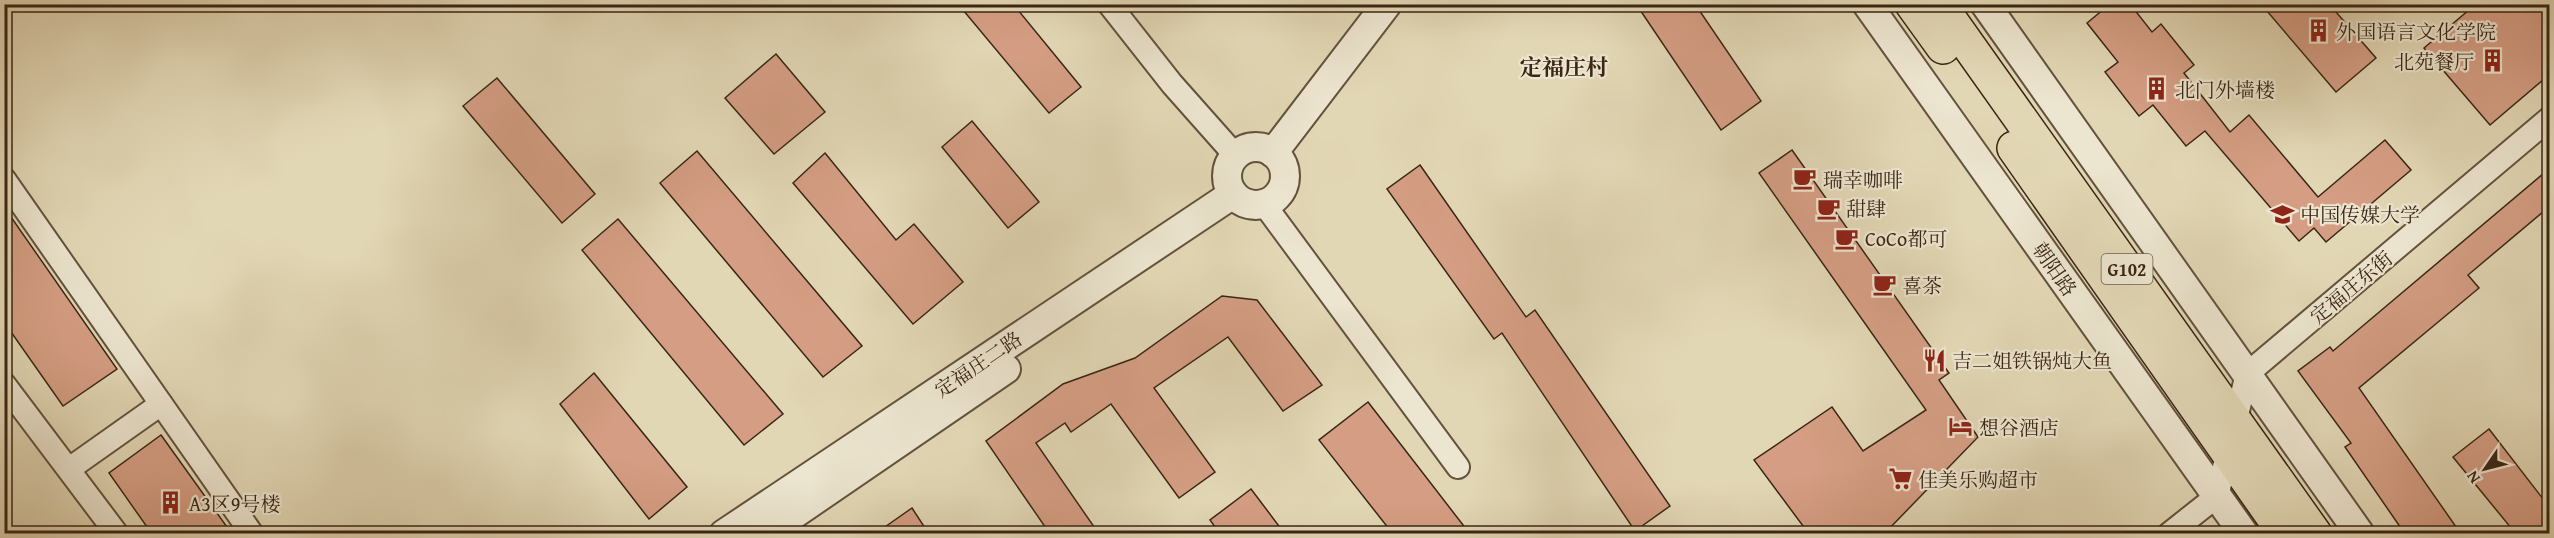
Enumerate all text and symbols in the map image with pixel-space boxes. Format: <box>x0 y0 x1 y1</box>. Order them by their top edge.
place label: 外国语言文化学院 <box>2336 17 2496 46</box>
building icon: 外国语言文化学院 <box>2305 18 2331 44</box>
place label: 北苑餐厅 <box>2394 47 2474 76</box>
building icon: 北苑餐厅 <box>2479 48 2505 74</box>
district label: 定福庄村 <box>1520 51 1608 83</box>
place label: 北门外墙楼 <box>2175 75 2275 104</box>
building icon: 北门外墙楼 <box>2144 76 2170 102</box>
place label: 瑞幸咖啡 <box>1823 165 1903 194</box>
cafe icon: 瑞幸咖啡 <box>1792 166 1818 192</box>
place label: 甜肆 <box>1846 194 1886 223</box>
cafe icon: 甜肆 <box>1815 195 1841 221</box>
place label: 中国传媒大学 <box>2300 200 2420 229</box>
school or university icon: 中国传媒大学 <box>2269 201 2295 227</box>
place label: CoCo都可 <box>1865 224 1947 253</box>
cafe icon: CoCo都可 <box>1834 225 1860 251</box>
street label: 朝阳路 <box>2026 236 2084 302</box>
street label: 定福庄东街 <box>2303 244 2399 330</box>
road number: G102 <box>2102 254 2152 284</box>
place label: 喜茶 <box>1902 271 1942 300</box>
cafe icon: 喜茶 <box>1871 272 1897 298</box>
street label: 定福庄二路 <box>928 324 1028 404</box>
place label: 吉二姐铁锅炖大鱼 <box>1952 346 2112 375</box>
restaurant icon: 吉二姐铁锅炖大鱼 <box>1921 347 1947 373</box>
place label: 想谷酒店 <box>1979 413 2059 442</box>
hotel icon: 想谷酒店 <box>1948 414 1974 440</box>
north arrow <box>2455 439 2515 499</box>
place label: 佳美乐购超市 <box>1918 465 2038 494</box>
supermarket icon: 佳美乐购超市 <box>1887 466 1913 492</box>
text: N <box>2460 466 2486 489</box>
place label: A3区9号楼 <box>189 489 280 518</box>
building icon: A3区9号楼 <box>158 490 184 516</box>

